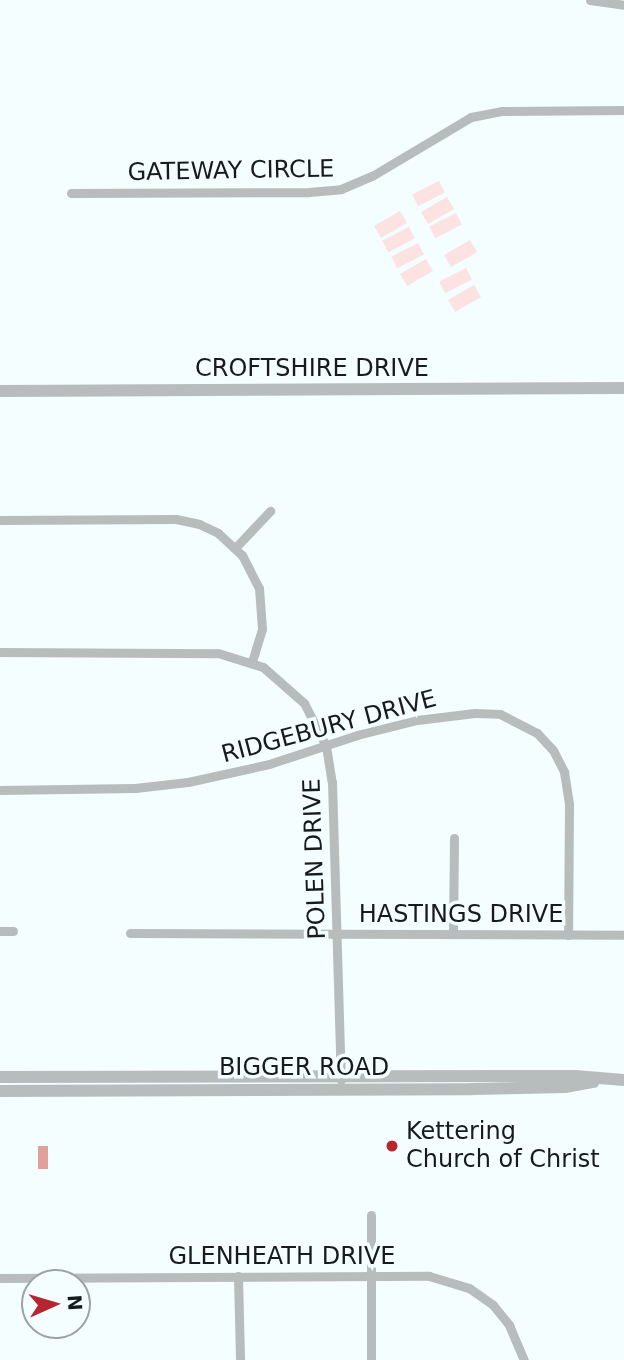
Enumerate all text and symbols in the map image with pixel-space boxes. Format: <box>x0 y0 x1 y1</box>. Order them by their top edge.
street label: GATEWAY CIRCLE <box>127 155 335 187</box>
street label: CROFTSHIRE DRIVE <box>195 355 429 383</box>
street label: RIDGEBURY DRIVE <box>218 684 440 770</box>
street label: POLEN DRIVE <box>298 778 332 940</box>
street label: HASTINGS DRIVE <box>359 901 563 929</box>
street label: BIGGER ROAD <box>219 1054 389 1082</box>
place label: Kettering Church of Christ <box>406 1118 600 1174</box>
marker: Kettering Church of Christ <box>384 1138 400 1154</box>
street label: GLENHEATH DRIVE <box>168 1243 396 1271</box>
north arrow <box>21 1269 91 1339</box>
text: N <box>63 1294 86 1311</box>

